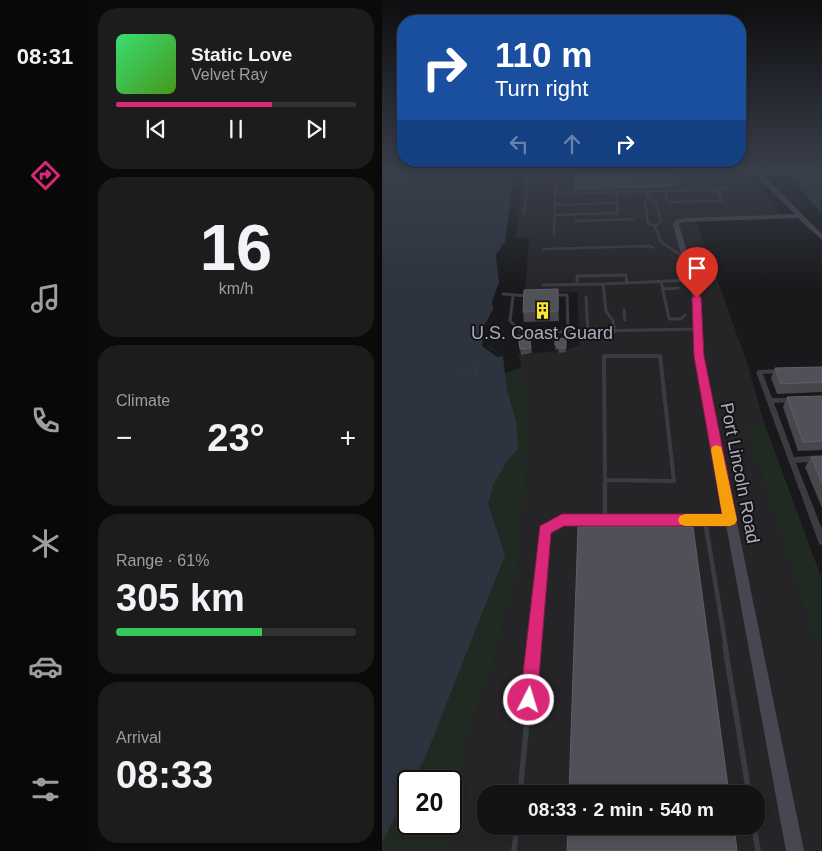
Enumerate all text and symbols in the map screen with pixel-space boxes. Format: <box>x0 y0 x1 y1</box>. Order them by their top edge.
icon: right <box>412 35 477 100</box>
text: 110 m <box>495 35 592 74</box>
text: 08:31 <box>17 44 73 69</box>
text: Static Love <box>191 44 292 65</box>
text: Velvet Ray <box>191 66 267 83</box>
text: Turn right <box>495 76 588 101</box>
icon: previous <box>142 115 170 143</box>
icon: pause <box>222 115 250 143</box>
icon: next <box>302 115 330 143</box>
icon: left <box>505 130 533 158</box>
icon: ahead <box>558 130 586 158</box>
icon: right <box>611 130 639 158</box>
icon: directions <box>28 158 63 193</box>
text: 16 <box>200 211 272 284</box>
pin <box>676 247 718 298</box>
icon: arrive <box>683 254 711 282</box>
text: km/h <box>219 280 253 297</box>
icon: music <box>28 281 63 316</box>
building icon: U.S. Coast Guard <box>532 300 552 320</box>
place label: U.S. Coast Guard <box>471 323 613 343</box>
text: Climate <box>116 392 170 409</box>
street label: Port Lincoln Road <box>717 401 763 545</box>
icon: phone <box>28 403 63 438</box>
text: 23° <box>207 417 265 459</box>
text: − <box>116 422 132 453</box>
text: + <box>340 422 356 453</box>
icon: climate <box>28 526 63 561</box>
text: Range · 61% <box>116 552 209 569</box>
text: 305 km <box>116 577 245 619</box>
icon: car <box>28 649 63 684</box>
position arrow <box>502 673 554 725</box>
text: Arrival <box>116 729 161 746</box>
text: 08:33 <box>116 754 213 796</box>
speed limit sign: 20 <box>397 770 462 835</box>
icon: filters <box>28 772 63 807</box>
text: 08:33 · 2 min · 540 m <box>528 799 714 820</box>

